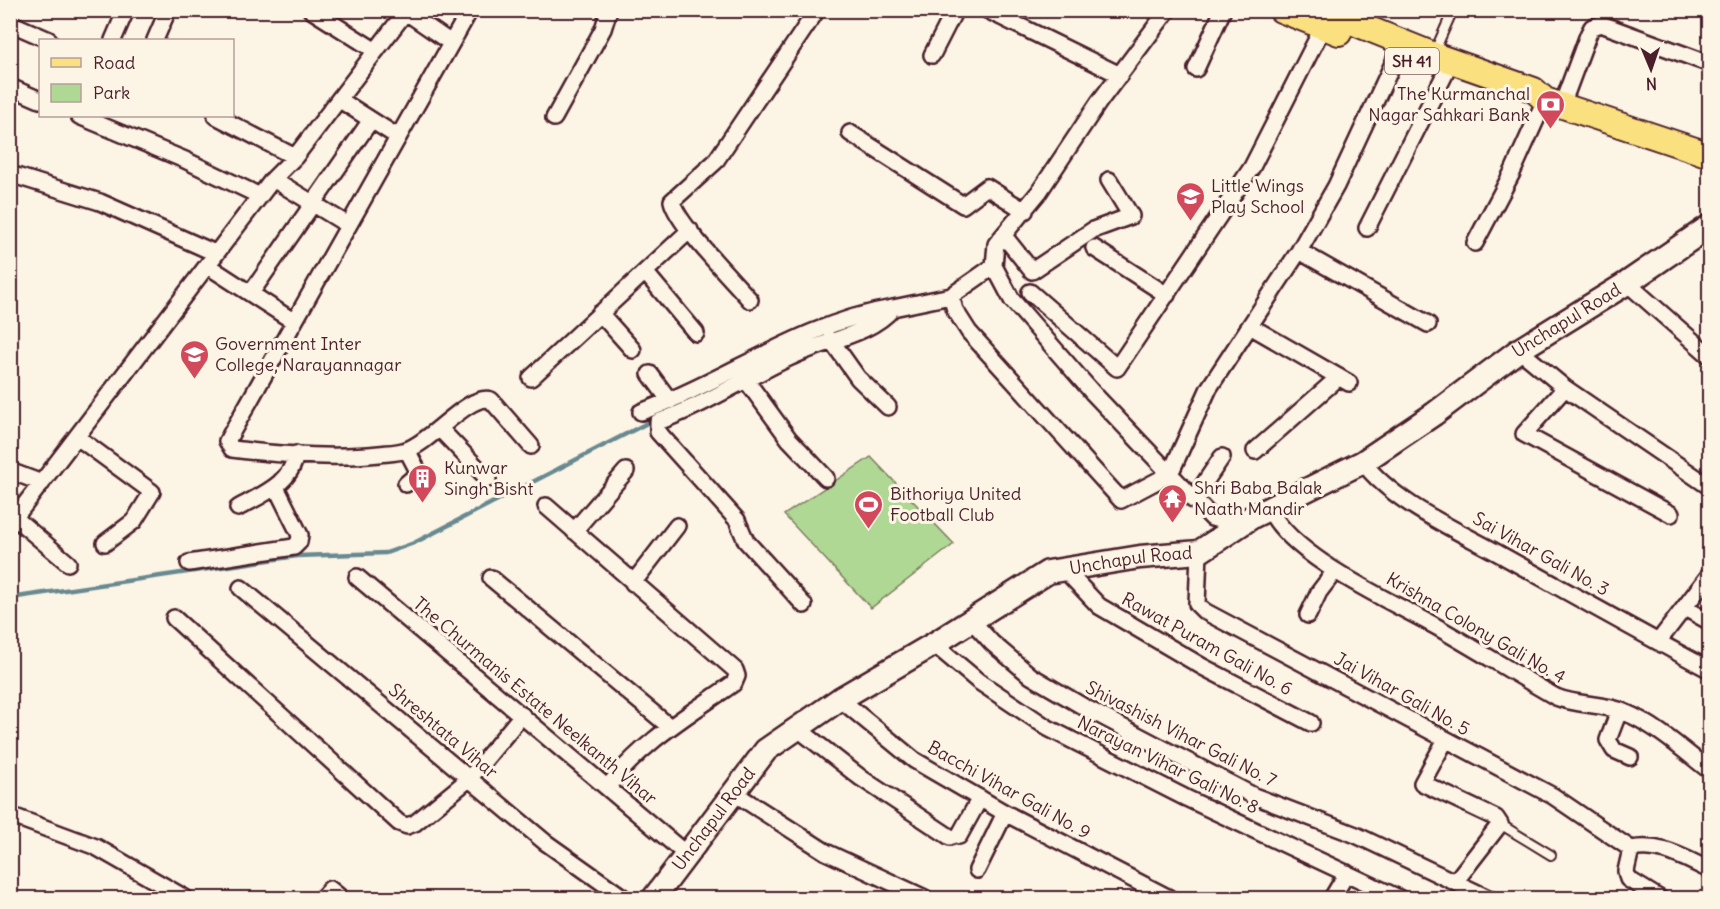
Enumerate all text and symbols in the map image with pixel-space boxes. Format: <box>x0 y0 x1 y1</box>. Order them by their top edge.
legend <box>39 39 234 117</box>
north arrow <box>1621 39 1681 99</box>
road number: SH 41 <box>1385 48 1439 74</box>
text: Road <box>93 51 136 74</box>
text: N <box>1646 74 1657 94</box>
text: Park <box>93 81 130 104</box>
place label: The Kurmanchal Nagar Sahkari Bank <box>1368 82 1530 126</box>
bank icon: The Kurmanchal Nagar Sahkari Bank <box>1535 88 1567 130</box>
place label: Little Wings Play School <box>1211 174 1304 218</box>
school or university icon: Little Wings Play School <box>1174 180 1206 222</box>
street label: Unchapul Road <box>1508 278 1625 363</box>
place label: Government Inter College, Narayannagar <box>215 332 402 376</box>
school or university icon: Government Inter College, Narayannagar <box>178 338 210 380</box>
place label: Kunwar Singh Bisht <box>444 456 533 500</box>
building icon: Kunwar Singh Bisht <box>407 462 439 504</box>
place label: Shri Baba Balak Naath Mandir <box>1194 476 1322 520</box>
place label: Bithoriya United Football Club <box>890 482 1022 526</box>
temple icon: Shri Baba Balak Naath Mandir <box>1157 482 1189 524</box>
sports icon: Bithoriya United Football Club <box>853 488 885 530</box>
street label: Sai Vihar Gali No. 3 <box>1469 507 1613 601</box>
street label: Unchapul Road <box>1068 541 1194 579</box>
street label: Krishna Colony Gali No. 4 <box>1382 567 1570 688</box>
street label: Rawat Puram Gali No. 6 <box>1118 587 1297 700</box>
street label: The Churmanis Estate Neelkanth Vihar <box>409 592 662 810</box>
street label: Jai Vihar Gali No. 5 <box>1330 647 1474 740</box>
street label: Shivashish Vihar Gali No. 7 <box>1082 675 1281 792</box>
street label: Shreshtata Vihar <box>384 678 503 783</box>
street label: Narayan Vihar Gali No. 8 <box>1074 711 1263 819</box>
street label: Bacchi Vihar Gali No. 9 <box>924 735 1095 844</box>
street label: Unchapul Road <box>667 762 760 875</box>

